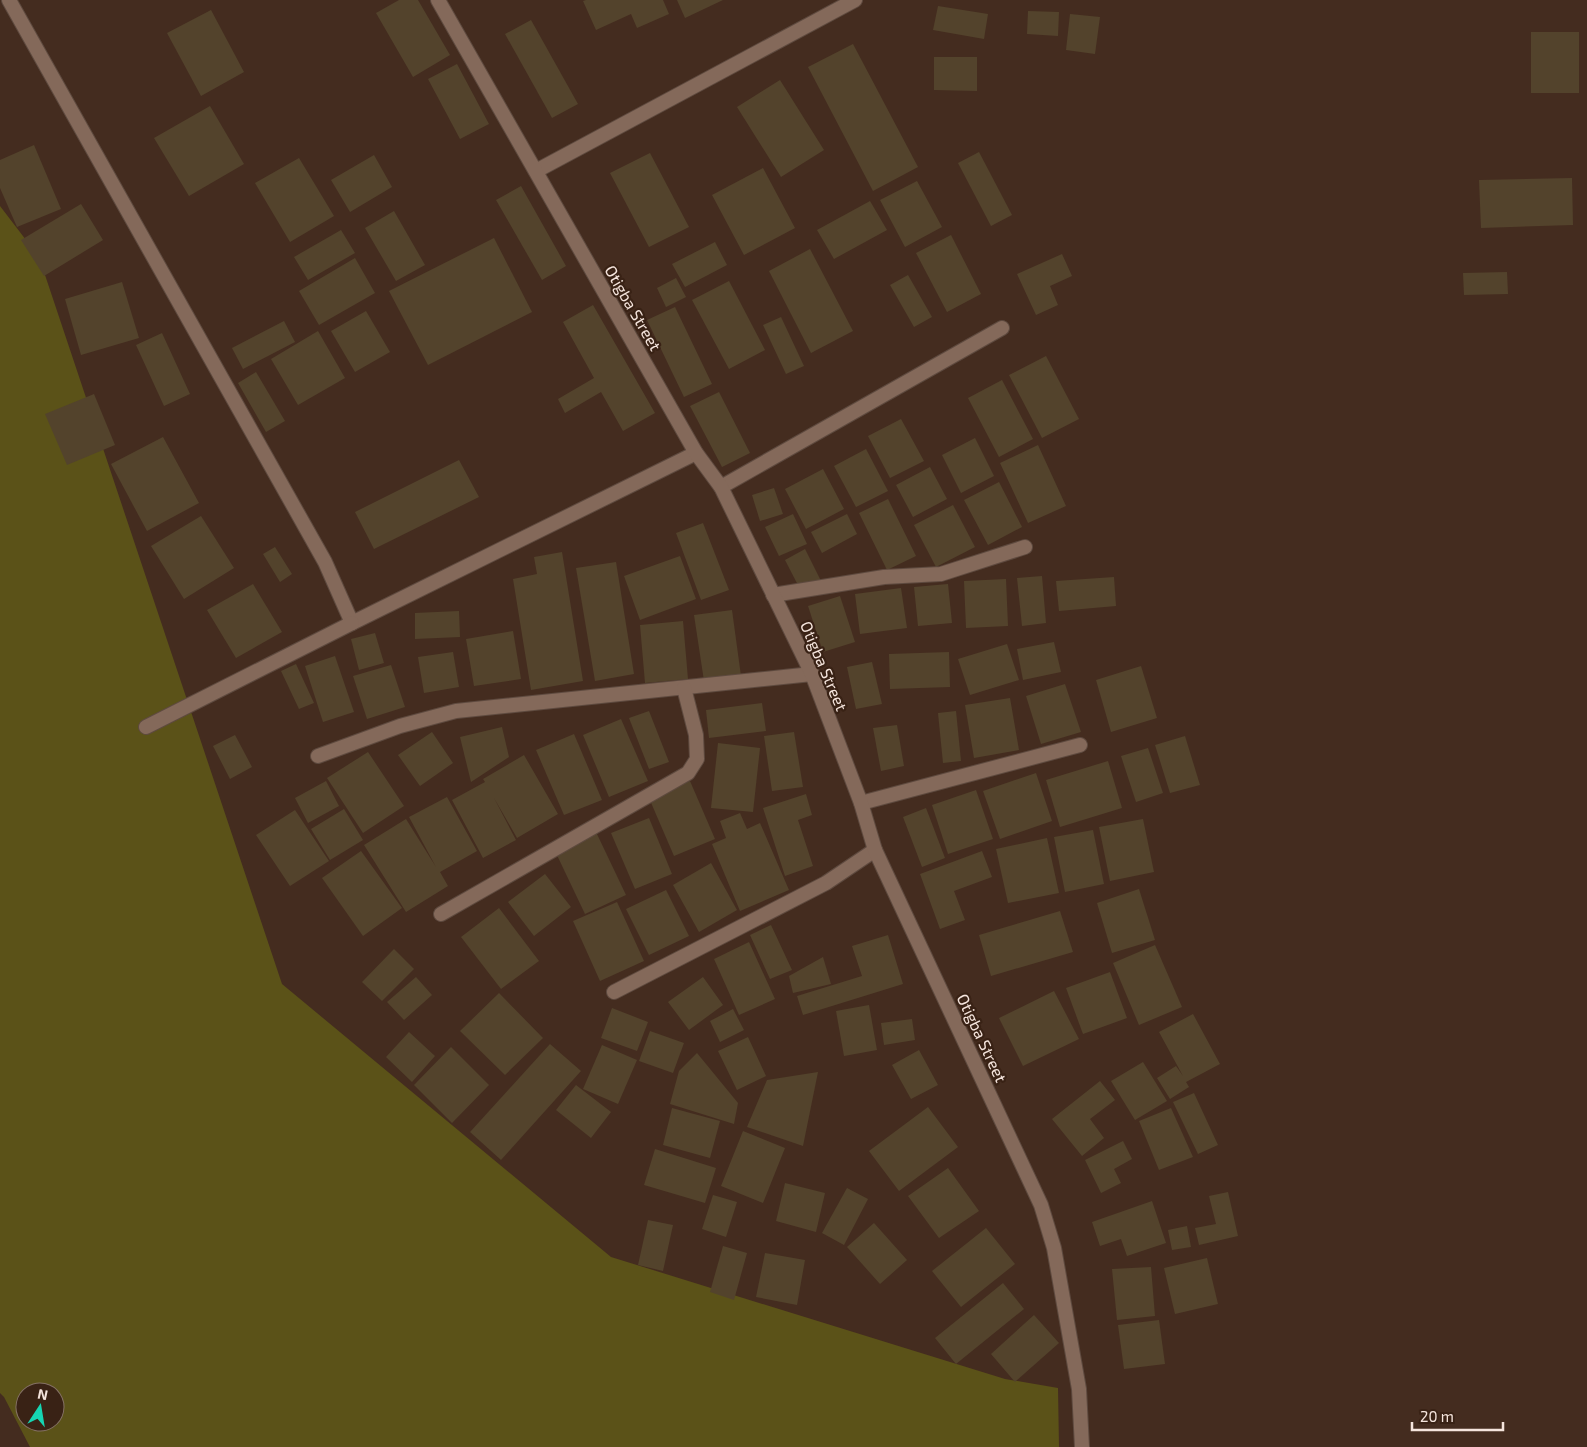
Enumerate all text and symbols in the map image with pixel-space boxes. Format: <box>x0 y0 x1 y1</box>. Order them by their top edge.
street label: Otigba Street <box>601 262 666 354</box>
street label: Otigba Street <box>797 618 852 714</box>
street label: Otigba Street <box>954 990 1011 1085</box>
north arrow <box>15 1382 65 1432</box>
text: N <box>36 1384 50 1403</box>
scale bar <box>1412 1400 1503 1432</box>
text: 20 m <box>1420 1407 1454 1425</box>

